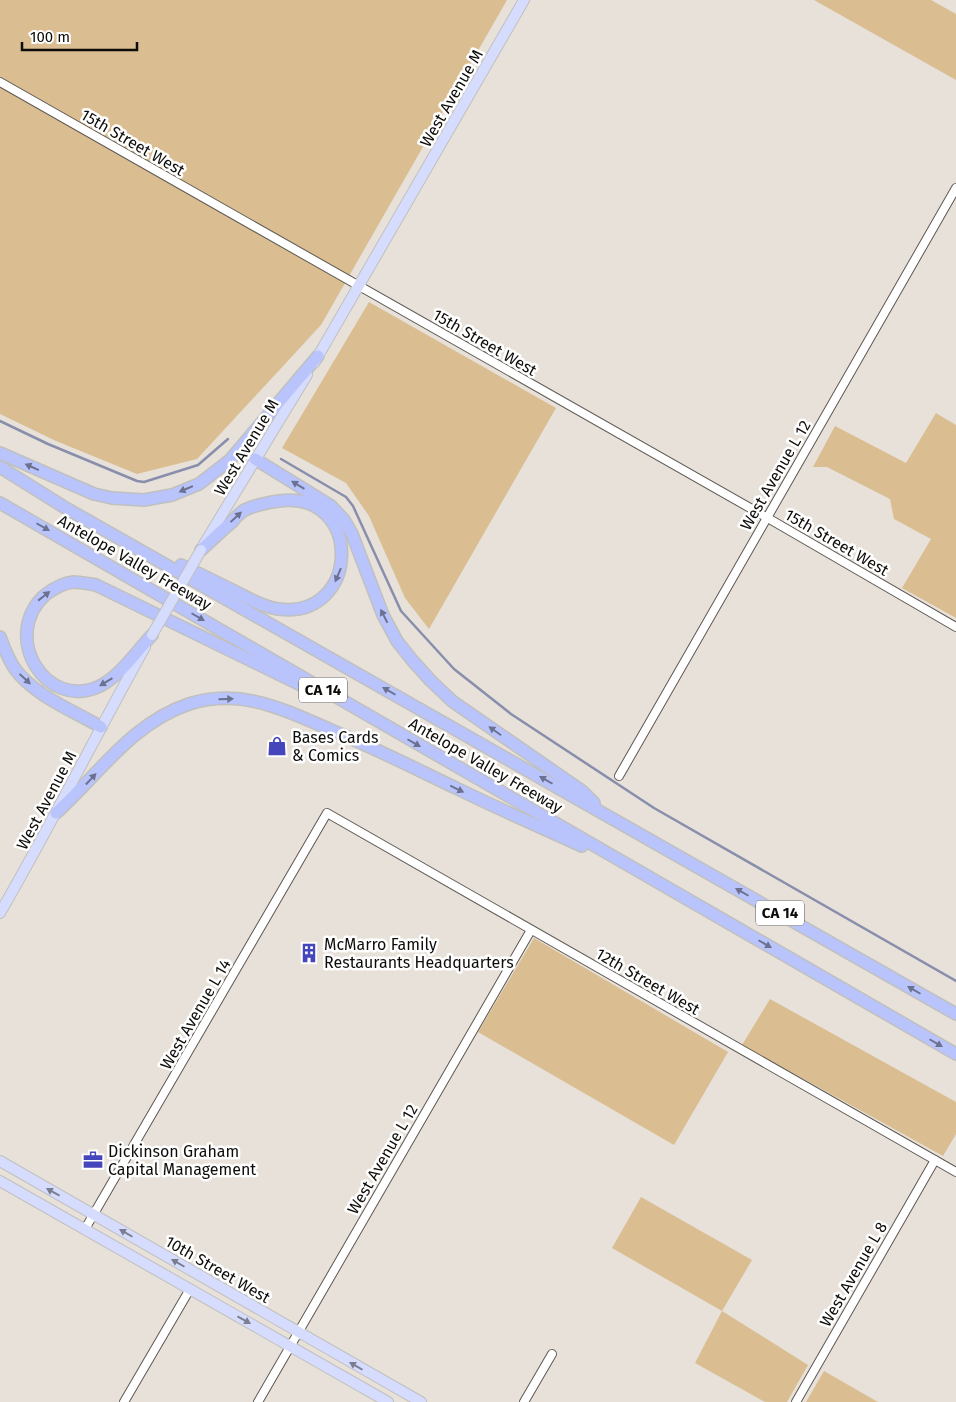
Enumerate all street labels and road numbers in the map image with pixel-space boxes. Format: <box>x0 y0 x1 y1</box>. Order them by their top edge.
street label: West Avenue M <box>416 46 487 150</box>
street label: 15th Street West <box>77 105 188 180</box>
street label: 15th Street West <box>429 305 540 380</box>
street label: West Avenue M <box>210 396 283 499</box>
street label: West Avenue L 12 <box>736 417 815 534</box>
street label: 15th Street West <box>781 505 892 580</box>
street label: Antelope Valley Freeway <box>55 511 215 614</box>
road number: CA 14 <box>299 678 347 702</box>
street label: Antelope Valley Freeway <box>406 714 566 817</box>
street label: West Avenue M <box>12 748 80 853</box>
road number: CA 14 <box>756 900 804 926</box>
street label: 12th Street West <box>592 944 703 1019</box>
street label: West Avenue L 14 <box>156 955 235 1073</box>
street label: West Avenue L 12 <box>343 1101 422 1218</box>
street label: West Avenue L 8 <box>816 1218 891 1330</box>
street label: 10th Street West <box>162 1232 274 1307</box>

